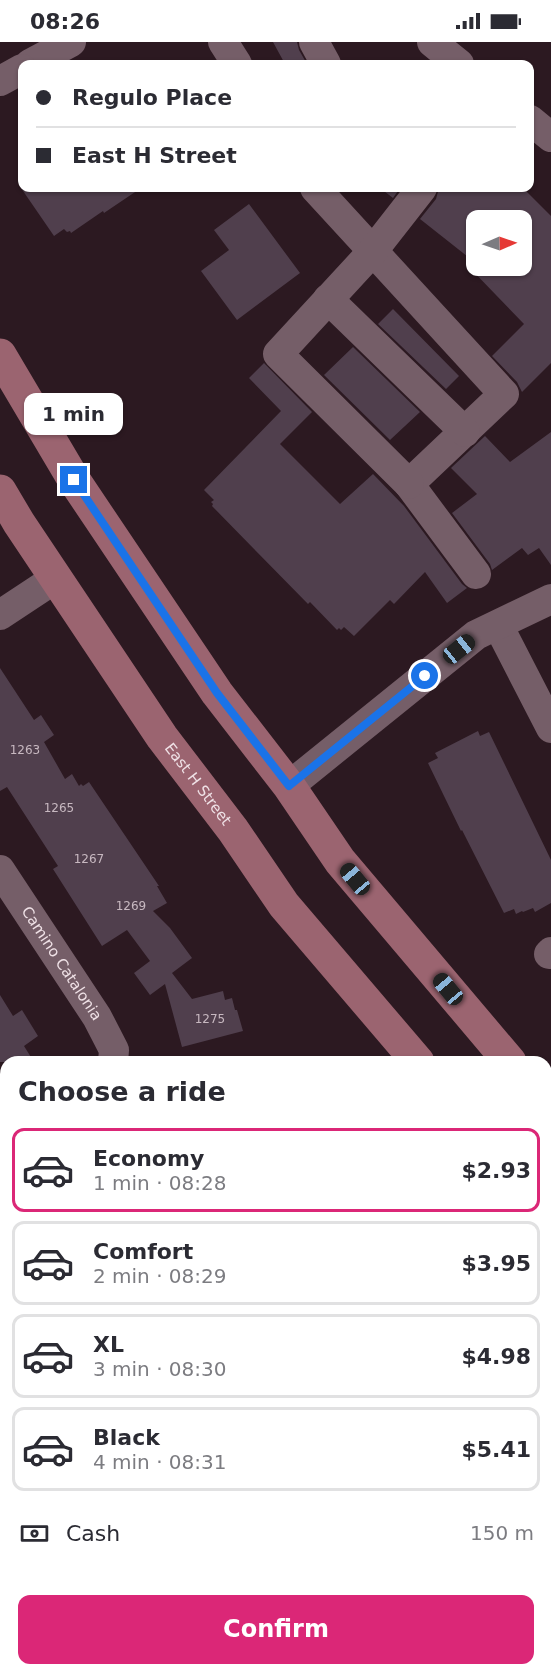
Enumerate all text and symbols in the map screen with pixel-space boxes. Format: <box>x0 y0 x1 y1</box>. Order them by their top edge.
text: 08:26 <box>30 9 100 34</box>
text: Regulo Place <box>72 85 232 110</box>
text: East H Street <box>72 143 237 168</box>
north arrow <box>466 210 532 276</box>
map controls <box>466 210 532 276</box>
callout: 1 min <box>25 393 124 435</box>
text: 1 min <box>42 402 105 426</box>
route end <box>60 466 87 493</box>
car <box>439 631 479 667</box>
route start <box>411 662 438 689</box>
street label: East H Street <box>161 739 235 829</box>
house number: 1263 <box>10 743 40 757</box>
house number: 1265 <box>44 801 74 815</box>
house number: 1267 <box>74 852 104 866</box>
car <box>337 859 373 899</box>
house number: 1269 <box>116 899 146 913</box>
street label: Camino Catalonia <box>18 903 106 1024</box>
car <box>430 969 466 1009</box>
house number: 1275 <box>195 1012 225 1026</box>
text: Choose a ride <box>18 1076 226 1107</box>
icon: car <box>21 1143 75 1197</box>
text: Economy <box>93 1146 204 1171</box>
text: $2.93 <box>461 1158 531 1183</box>
text: 1 min · 08:28 <box>93 1171 227 1195</box>
icon: car <box>21 1236 75 1290</box>
text: Comfort <box>93 1239 193 1264</box>
text: $3.95 <box>461 1251 531 1276</box>
text: 2 min · 08:29 <box>93 1264 227 1288</box>
icon: car <box>21 1329 75 1383</box>
text: XL <box>93 1332 124 1357</box>
text: $4.98 <box>461 1344 531 1369</box>
text: 3 min · 08:30 <box>93 1357 227 1381</box>
icon: car <box>21 1422 75 1476</box>
text: Black <box>93 1425 160 1450</box>
text: $5.41 <box>461 1437 531 1462</box>
text: 4 min · 08:31 <box>93 1450 227 1474</box>
icon: cash <box>18 1517 51 1550</box>
text: Cash <box>66 1521 120 1546</box>
text: 150 m <box>470 1521 534 1545</box>
button: Confirm <box>18 1595 534 1664</box>

